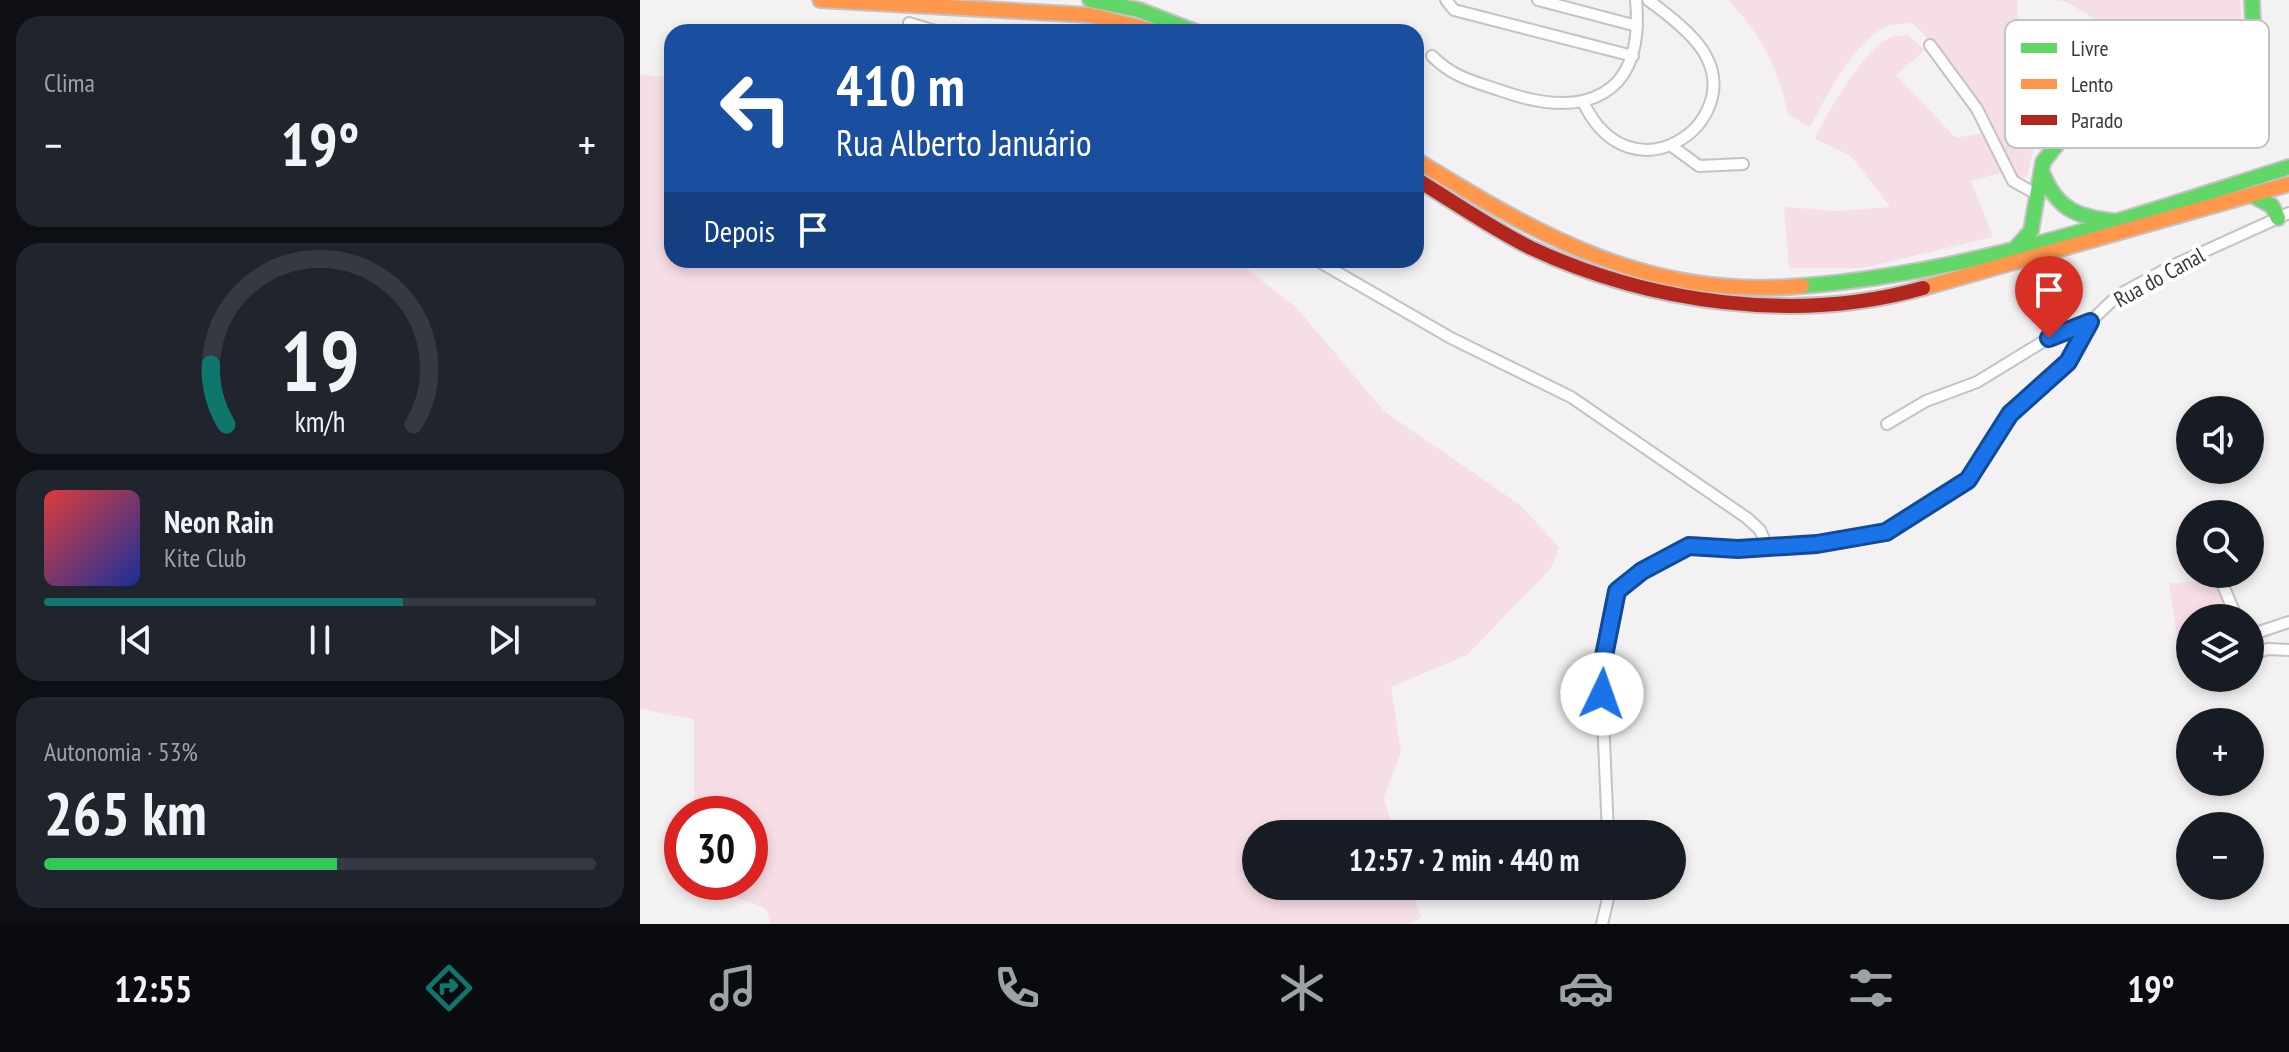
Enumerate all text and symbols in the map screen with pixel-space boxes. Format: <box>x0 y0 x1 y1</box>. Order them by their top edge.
legend <box>2005 20 2269 148</box>
text: Livre <box>2071 34 2109 62</box>
text: 410 m <box>836 49 965 121</box>
icon: left <box>704 56 808 160</box>
text: Clima <box>44 66 95 99</box>
text: Lento <box>2071 70 2113 98</box>
text: 19° <box>280 105 360 183</box>
text: Parado <box>2071 106 2123 134</box>
text: − <box>44 116 62 173</box>
text: + <box>578 116 596 173</box>
text: Rua Alberto Januário <box>836 119 1092 166</box>
icon: arrive <box>791 208 835 252</box>
text: Depois <box>704 211 775 250</box>
street label: Rua do Canal <box>2109 240 2210 313</box>
pin <box>2015 256 2083 338</box>
icon: arrive <box>2027 268 2071 312</box>
text: 19 <box>280 305 360 413</box>
map controls <box>2176 396 2264 900</box>
button: sound <box>2176 396 2264 484</box>
text: km/h <box>295 403 345 440</box>
button: search <box>2176 500 2264 588</box>
text: Neon Rain <box>164 502 274 541</box>
text: Kite Club <box>164 541 246 574</box>
button: layers <box>2176 604 2264 692</box>
icon: previous <box>114 618 158 662</box>
icon: pause <box>298 618 342 662</box>
icon: next <box>482 618 526 662</box>
position arrow <box>1560 652 1644 736</box>
button: + <box>2176 708 2264 796</box>
text: Autonomia · 53% <box>44 735 198 768</box>
text: 265 km <box>44 774 207 852</box>
speed limit sign: 30 <box>664 796 768 900</box>
button: − <box>2176 812 2264 900</box>
text: 12:57 · 2 min · 440 m <box>1349 840 1579 879</box>
icon: directions <box>421 960 477 1016</box>
icon: music <box>705 960 761 1016</box>
icon: phone <box>989 960 1045 1016</box>
icon: climate <box>1274 960 1330 1016</box>
icon: car <box>1558 960 1614 1016</box>
icon: filters <box>1843 960 1899 1016</box>
text: 12:55 <box>114 965 192 1012</box>
text: 19° <box>2127 965 2175 1012</box>

